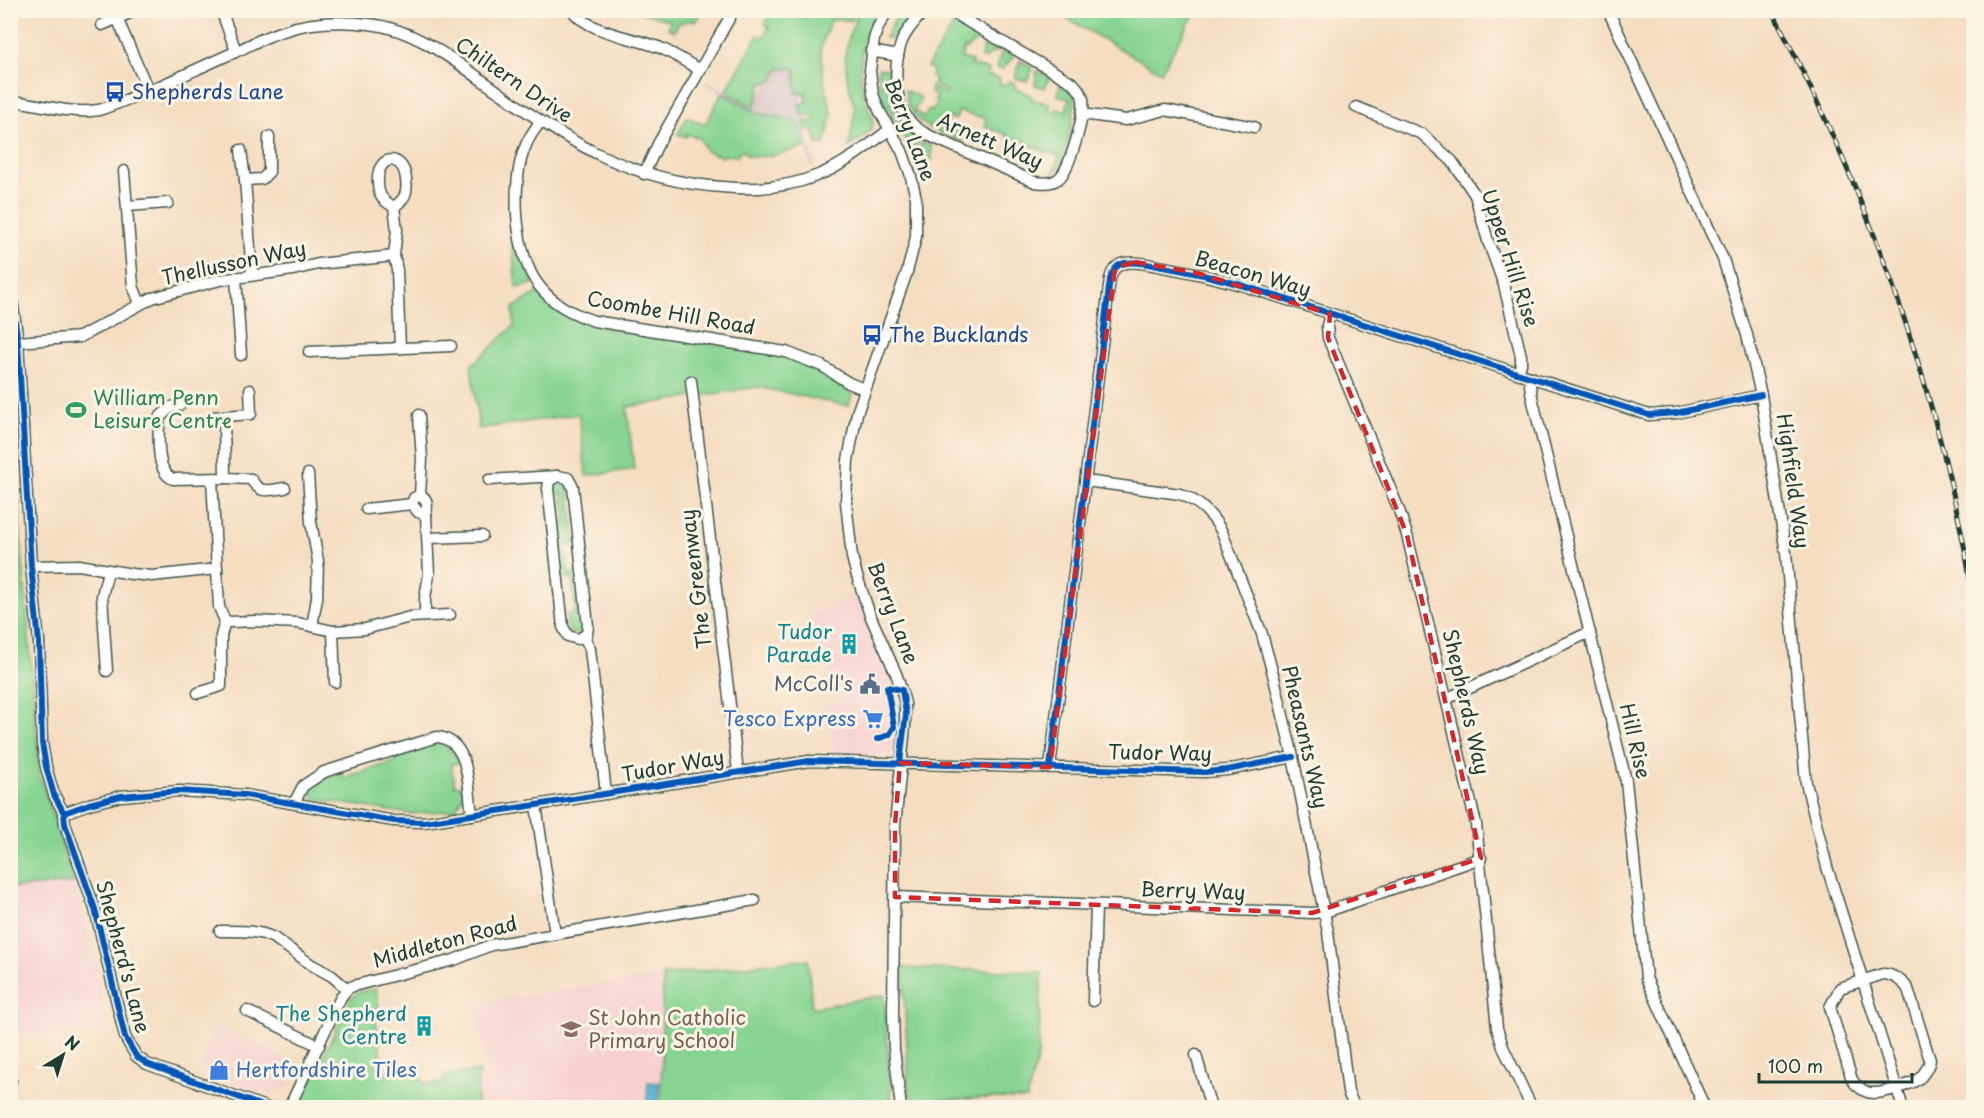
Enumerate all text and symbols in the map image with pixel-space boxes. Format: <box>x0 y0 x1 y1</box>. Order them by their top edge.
street label: Chiltern Drive <box>450 29 579 130</box>
street label: Berry Lane <box>878 74 944 185</box>
place label: Shepherds Lane <box>132 76 284 106</box>
bus stop icon: Shepherds Lane <box>103 80 127 104</box>
street label: Arnett Way <box>933 104 1048 176</box>
street label: Upper Hill Rise <box>1475 185 1547 330</box>
street label: Thellusson Way <box>159 232 309 292</box>
street label: Beacon Way <box>1192 242 1315 304</box>
street label: Coombe Hill Road <box>585 282 758 342</box>
place label: The Bucklands <box>889 319 1029 349</box>
bus stop icon: The Bucklands <box>860 323 884 347</box>
place label: William Penn Leisure Centre <box>93 382 232 435</box>
sports icon: William Penn Leisure Centre <box>64 398 88 422</box>
street label: Highfield Way <box>1770 411 1818 550</box>
street label: The Greenway <box>672 508 718 650</box>
street label: Berry Lane <box>861 557 927 668</box>
place label: Tudor Parade <box>766 616 833 669</box>
street label: Shepherds Way <box>1436 626 1498 777</box>
building icon: Tudor Parade <box>837 632 861 656</box>
street label: Pheasants Way <box>1275 662 1337 811</box>
place label: McColl's <box>774 668 853 698</box>
public building icon: McColl's <box>858 672 882 696</box>
street label: Hill Rise <box>1613 700 1659 781</box>
place label: Tesco Express <box>723 703 856 733</box>
supermarket icon: Tesco Express <box>861 707 885 731</box>
street label: Tudor Way <box>1108 736 1212 768</box>
street label: Tudor Way <box>619 741 727 789</box>
street label: Berry Way <box>1140 873 1246 907</box>
street label: Shepherd's Lane <box>89 877 159 1036</box>
street label: Middleton Road <box>369 907 520 975</box>
place label: The Shepherd Centre <box>275 998 407 1051</box>
place label: St John Catholic Primary School <box>588 1002 746 1055</box>
building icon: The Shepherd Centre <box>412 1014 436 1038</box>
school or university icon: St John Catholic Primary School <box>559 1017 583 1041</box>
north arrow <box>33 1025 93 1085</box>
text: N <box>60 1029 85 1056</box>
scale bar <box>1759 1046 1912 1084</box>
text: 100 m <box>1768 1052 1823 1079</box>
place label: Hertfordshire Tiles <box>236 1054 417 1084</box>
shop icon: Hertfordshire Tiles <box>207 1058 231 1082</box>

